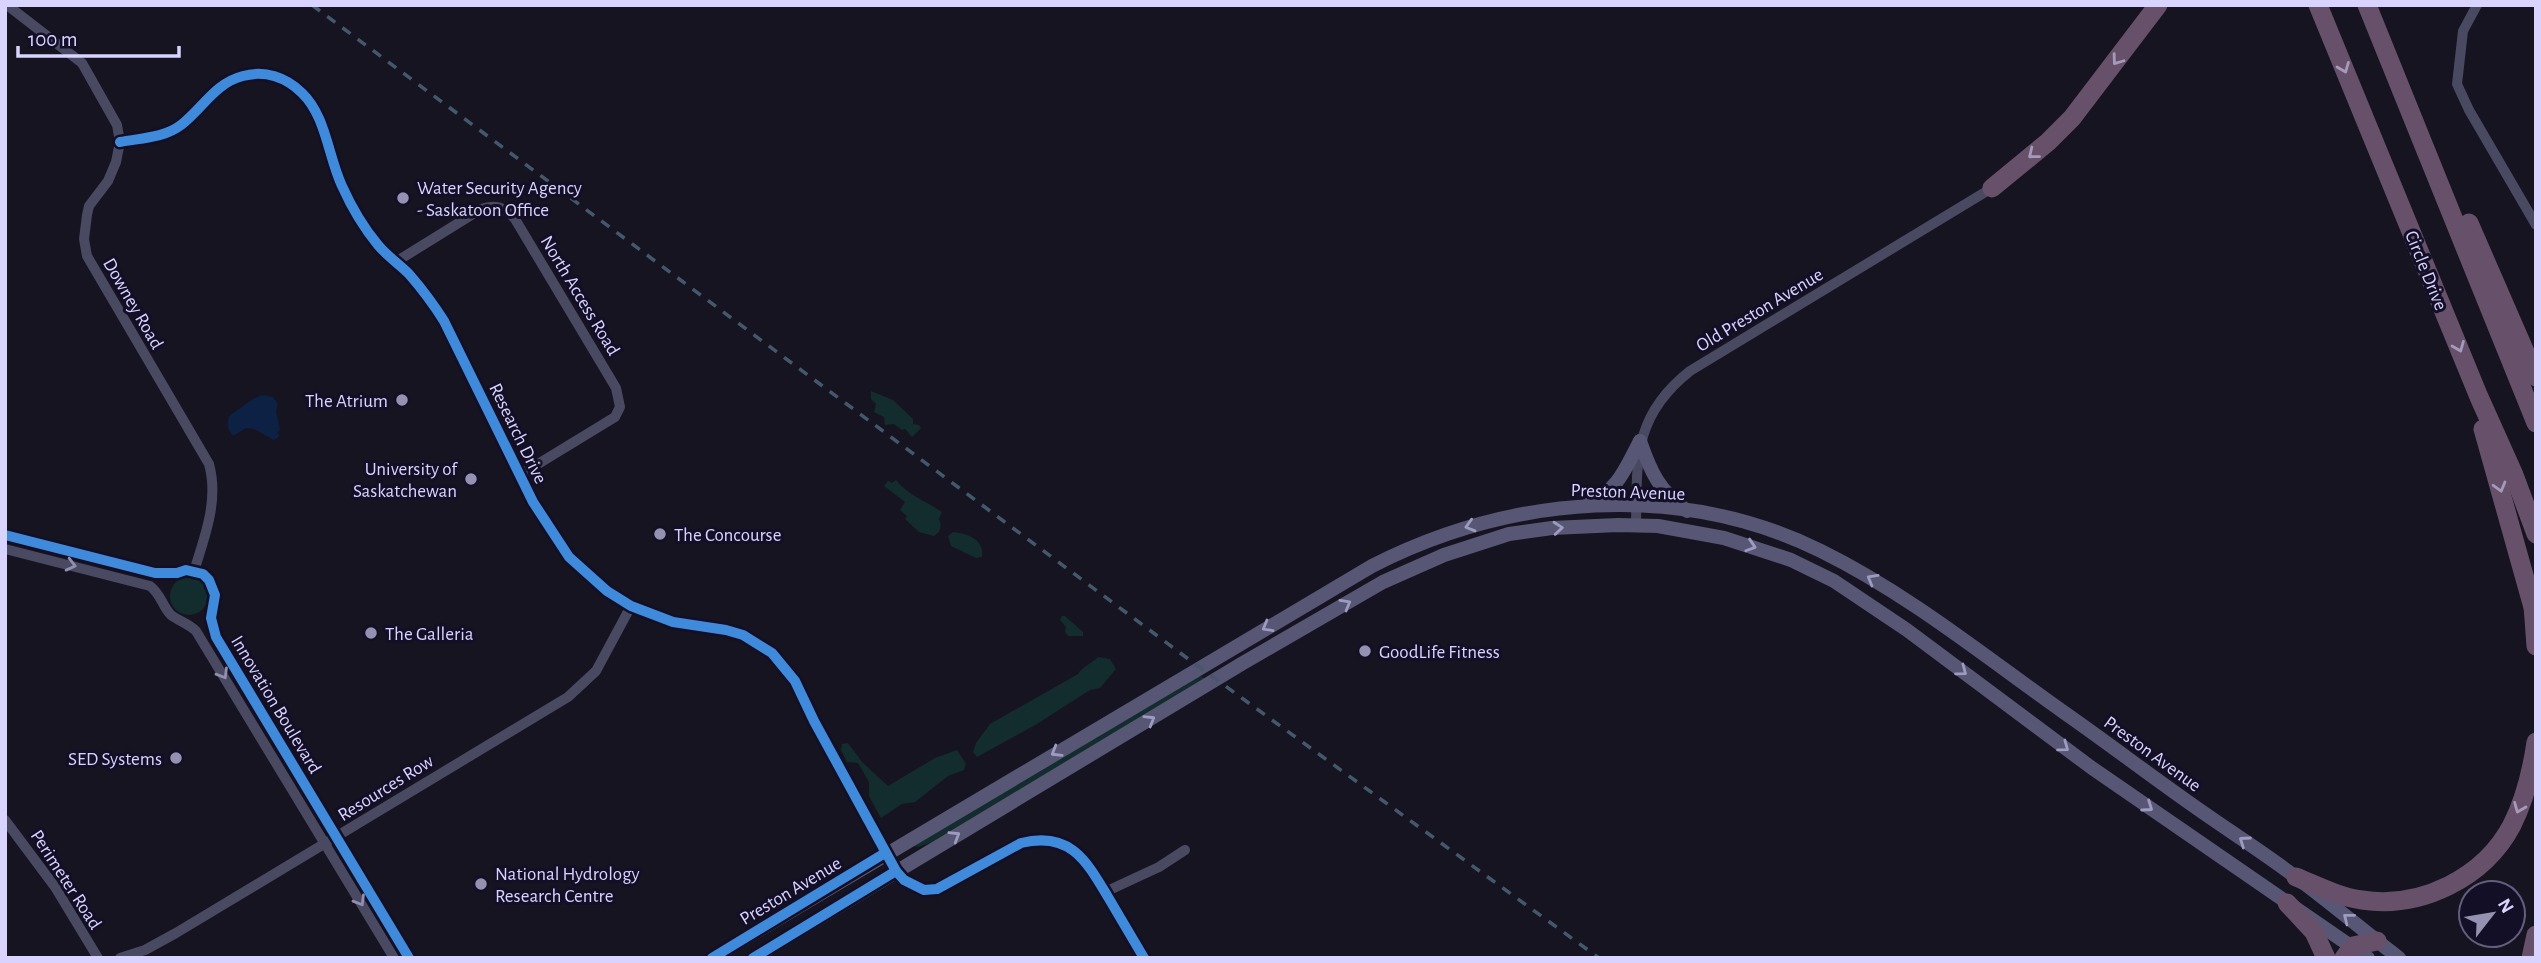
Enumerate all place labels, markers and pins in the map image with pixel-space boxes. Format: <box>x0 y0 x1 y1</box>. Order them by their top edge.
place label: Water Security Agency - Saskatoon Office <box>417 179 582 220</box>
marker: Water Security Agency - Saskatoon Office <box>395 190 411 206</box>
place label: The Atrium <box>305 392 388 411</box>
marker: The Atrium <box>394 392 410 408</box>
place label: University of Saskatchewan <box>353 460 458 501</box>
marker: University of Saskatchewan <box>463 471 479 487</box>
marker: The Concourse <box>652 526 668 542</box>
place label: The Concourse <box>674 526 781 545</box>
marker: The Galleria <box>363 625 379 641</box>
place label: The Galleria <box>385 625 474 644</box>
marker: GoodLife Fitness <box>1357 643 1373 659</box>
place label: GoodLife Fitness <box>1379 643 1500 662</box>
place label: SED Systems <box>68 750 162 769</box>
marker: SED Systems <box>168 750 184 766</box>
place label: National Hydrology Research Centre <box>495 865 640 906</box>
marker: National Hydrology Research Centre <box>473 876 489 892</box>

